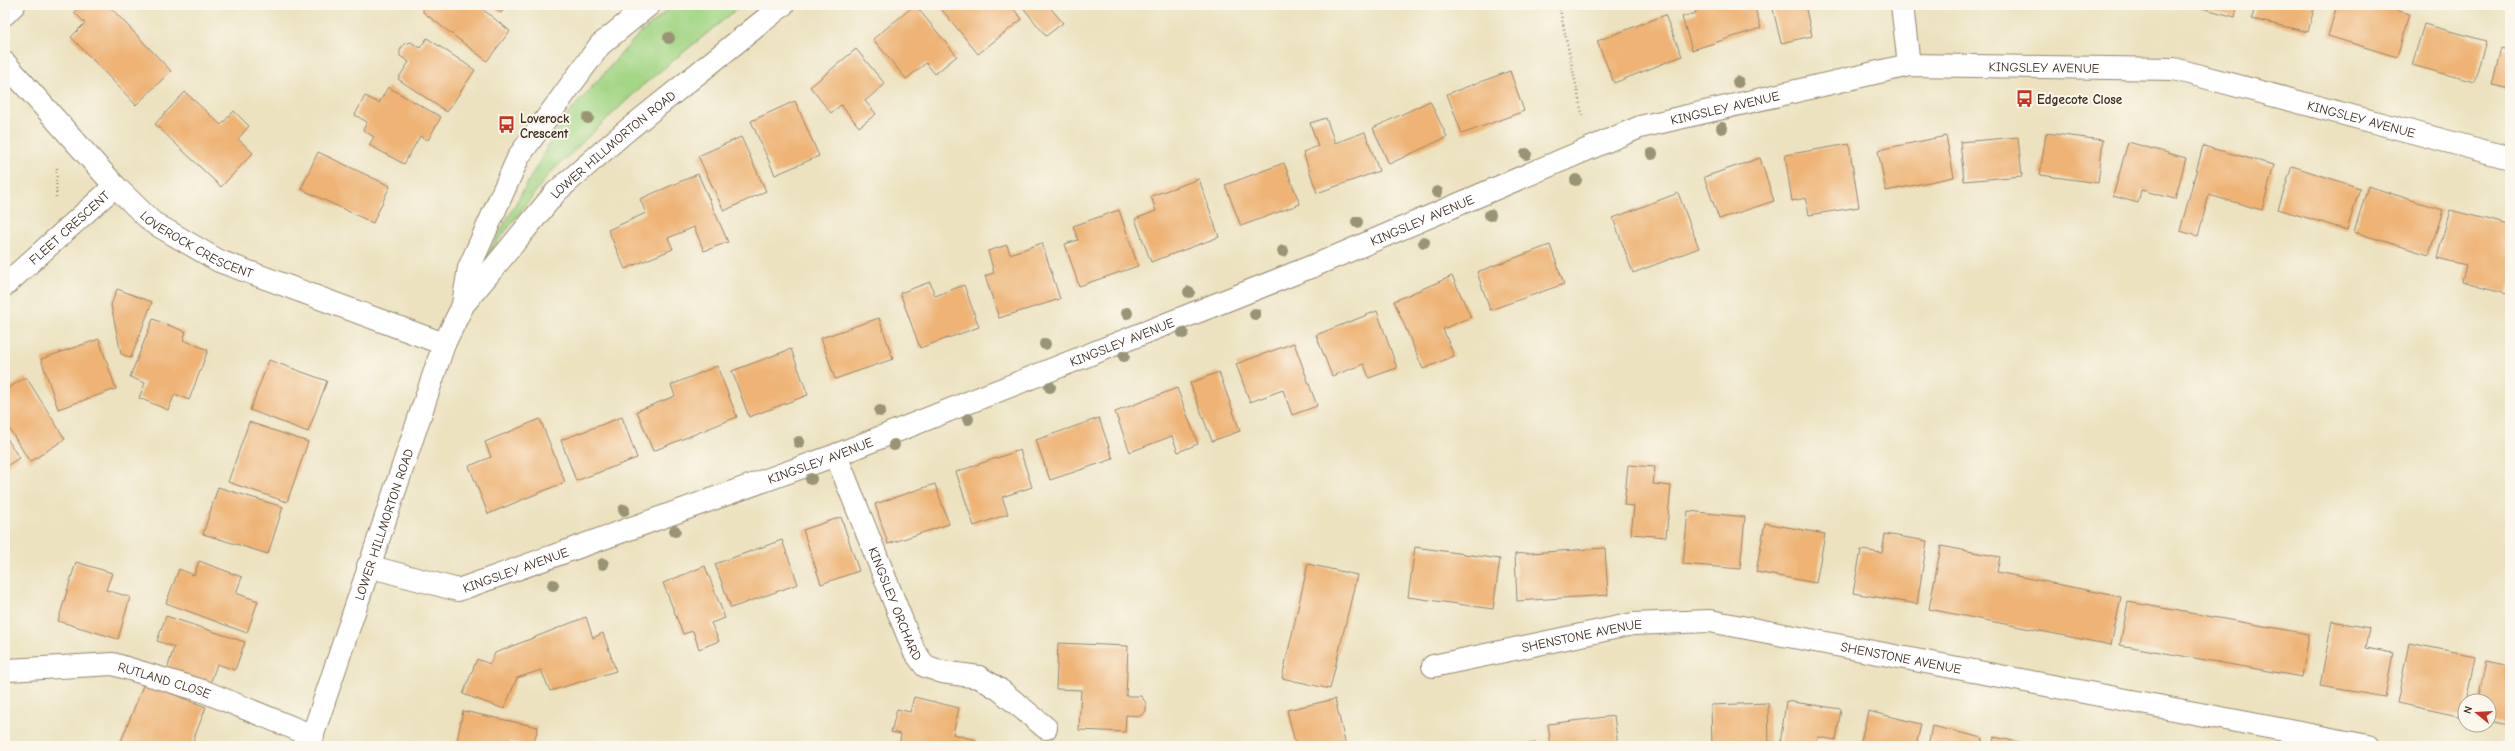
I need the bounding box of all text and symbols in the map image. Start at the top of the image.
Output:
street label: KINGSLEY AVENUE [1988,59,2100,75]
street label: LOWER HILLMORTON ROAD [547,87,678,201]
street label: KINGSLEY AVENUE [1669,88,1781,127]
bus stop icon: Edgecote Close [2014,89,2034,109]
place label: Edgecote Close [2037,92,2123,107]
street label: KINGSLEY AVENUE [2306,97,2417,140]
place label: Loverock Crescent [520,111,570,141]
bus stop icon: Loverock Crescent [497,115,517,135]
street label: FLEET CRESCENT [26,187,112,267]
street label: KINGSLEY AVENUE [1368,191,1476,248]
street label: LOVEROCK CRESCENT [137,208,256,281]
street label: KINGSLEY AVENUE [1067,314,1176,369]
street label: KINGSLEY AVENUE [766,434,875,486]
street label: LOWER HILLMORTON ROAD [351,446,416,602]
street label: KINGSLEY AVENUE [460,544,570,595]
street label: KINGSLEY ORCHARD [866,545,926,663]
street label: SHENSTONE AVENUE [1520,616,1642,655]
street label: SHENSTONE AVENUE [1840,639,1963,676]
street label: RUTLAND CLOSE [116,658,213,701]
north arrow [2457,693,2497,733]
text: N [2461,705,2475,715]

